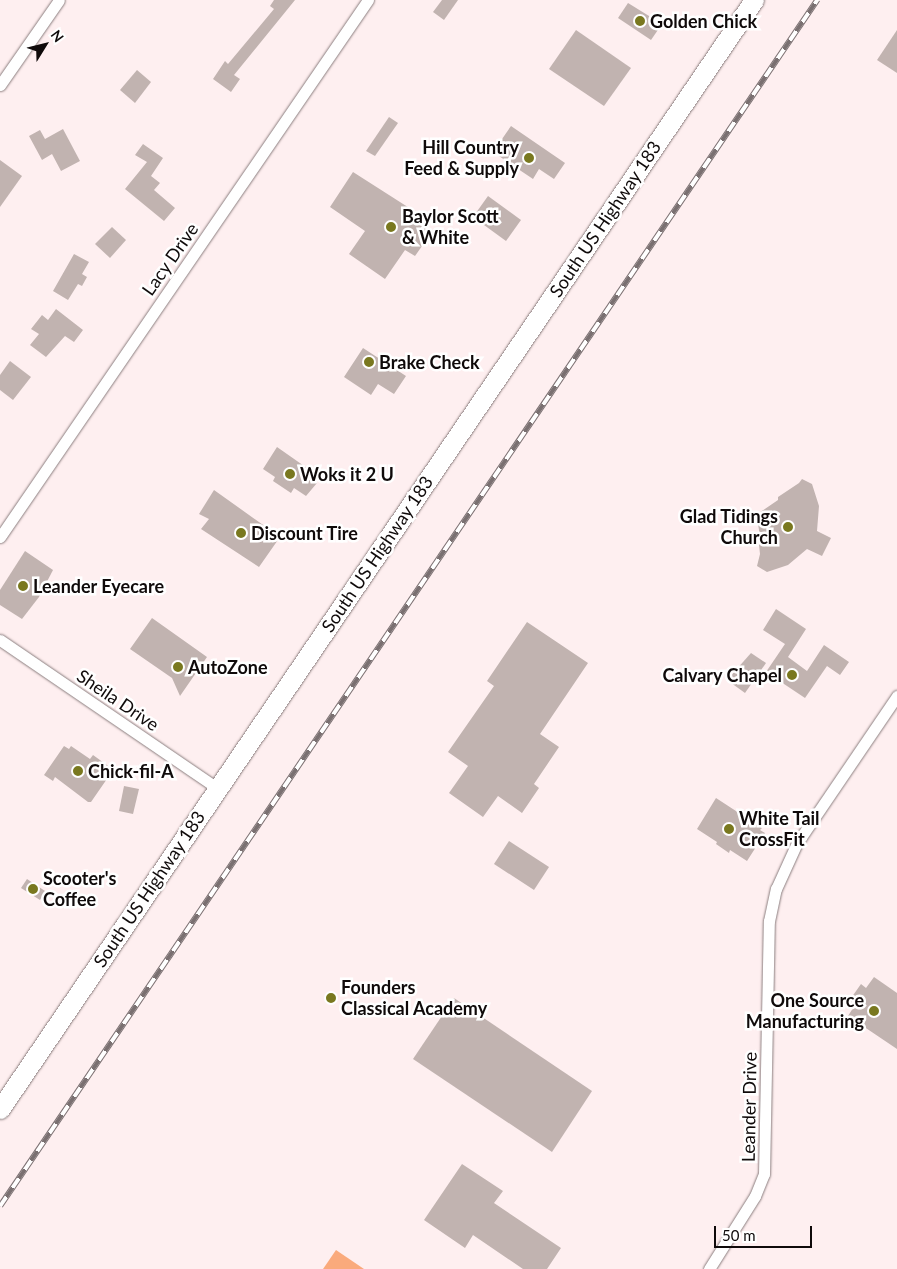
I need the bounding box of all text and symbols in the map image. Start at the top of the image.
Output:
place label: Golden Chick [650,10,757,32]
marker: Golden Chick [634,15,646,27]
north arrow [20,20,70,70]
text: N [47,27,68,45]
place label: Hill Country Feed & Supply [404,137,519,180]
street label: South US Highway 183 [545,137,665,301]
marker: Hill Country Feed & Supply [523,152,535,164]
place label: Baylor Scott & White [402,206,499,248]
street label: Lacy Drive [137,219,203,299]
marker: Baylor Scott & White [384,220,398,234]
place label: Brake Check [379,351,480,373]
marker: Brake Check [363,356,375,368]
place label: Woks it 2 U [300,463,394,485]
marker: Woks it 2 U [284,468,296,480]
street label: South US Highway 183 [317,472,437,636]
place label: Glad Tidings Church [679,506,778,548]
marker: Glad Tidings Church [782,521,794,533]
place label: Discount Tire [251,522,358,544]
marker: Discount Tire [235,527,247,539]
place label: Leander Eyecare [33,575,164,597]
marker: Leander Eyecare [17,580,29,592]
place label: AutoZone [188,656,268,678]
marker: AutoZone [172,661,184,673]
place label: Calvary Chapel [662,664,782,686]
street label: Sheila Drive [73,665,163,735]
marker: Calvary Chapel [786,669,798,681]
place label: Chick-fil-A [88,760,174,782]
marker: Chick-fil-A [72,765,84,777]
street label: South US Highway 183 [89,807,209,971]
place label: White Tail CrossFit [739,808,820,851]
marker: White Tail CrossFit [723,823,735,835]
place label: Scooter's Coffee [43,868,116,911]
marker: Scooter's Coffee [27,883,39,895]
place label: Founders Classical Academy [341,977,488,1020]
place label: One Source Manufacturing [746,990,864,1032]
marker: Founders Classical Academy [325,992,337,1004]
marker: One Source Manufacturing [868,1005,880,1017]
street label: Leander Drive [737,1051,761,1163]
scale bar [717,1216,814,1248]
text: 50 m [722,1226,756,1244]

